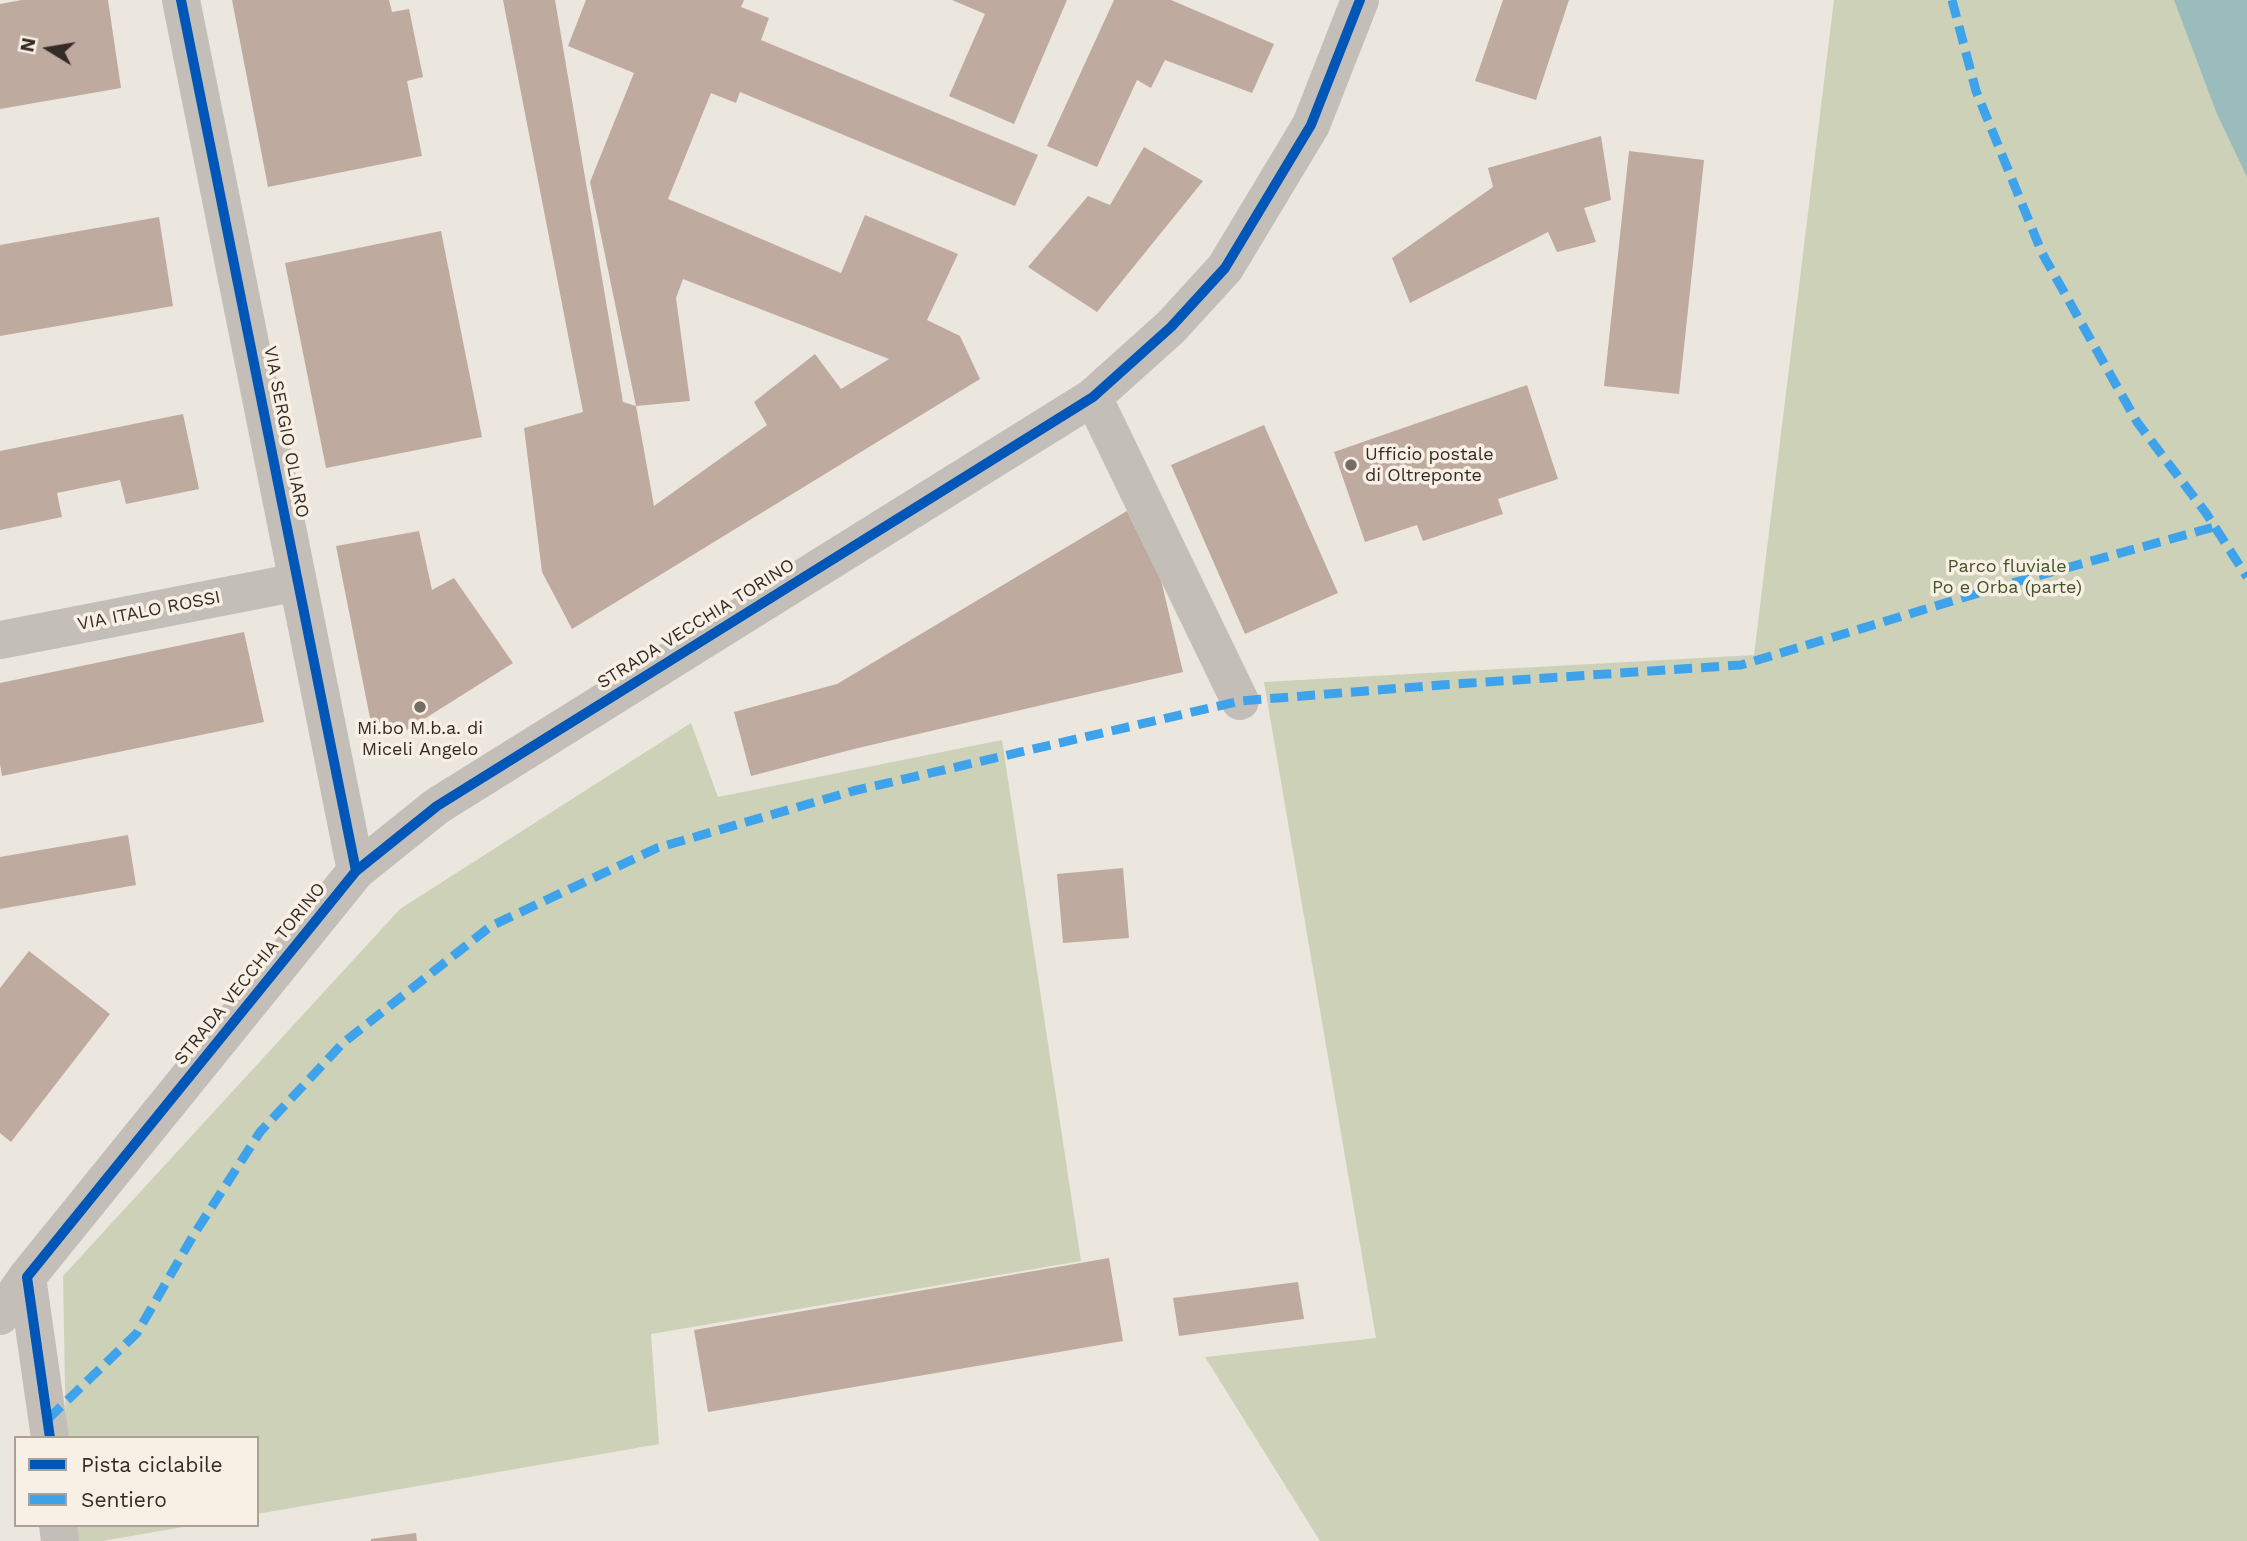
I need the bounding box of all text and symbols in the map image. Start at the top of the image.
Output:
north arrow [14,14,84,84]
text: N [15,36,41,54]
street label: VIA SERGIO OLIARO [259,344,313,520]
place label: Ufficio postale di Oltreponte [1365,444,1494,486]
marker: Ufficio postale di Oltreponte [1343,457,1359,473]
street label: STRADA VECCHIA TORINO [593,554,799,694]
park label: Parco fluviale Po e Orba (parte) [1932,556,2082,598]
street label: VIA ITALO ROSSI [76,587,222,635]
marker: Mi.bo M.b.a. di Miceli Angelo [412,699,428,715]
place label: Mi.bo M.b.a. di Miceli Angelo [357,718,483,760]
street label: STRADA VECCHIA TORINO [170,878,330,1070]
legend [14,1436,259,1527]
text: Pista ciclabile [81,1452,223,1477]
text: Sentiero [81,1487,167,1512]

